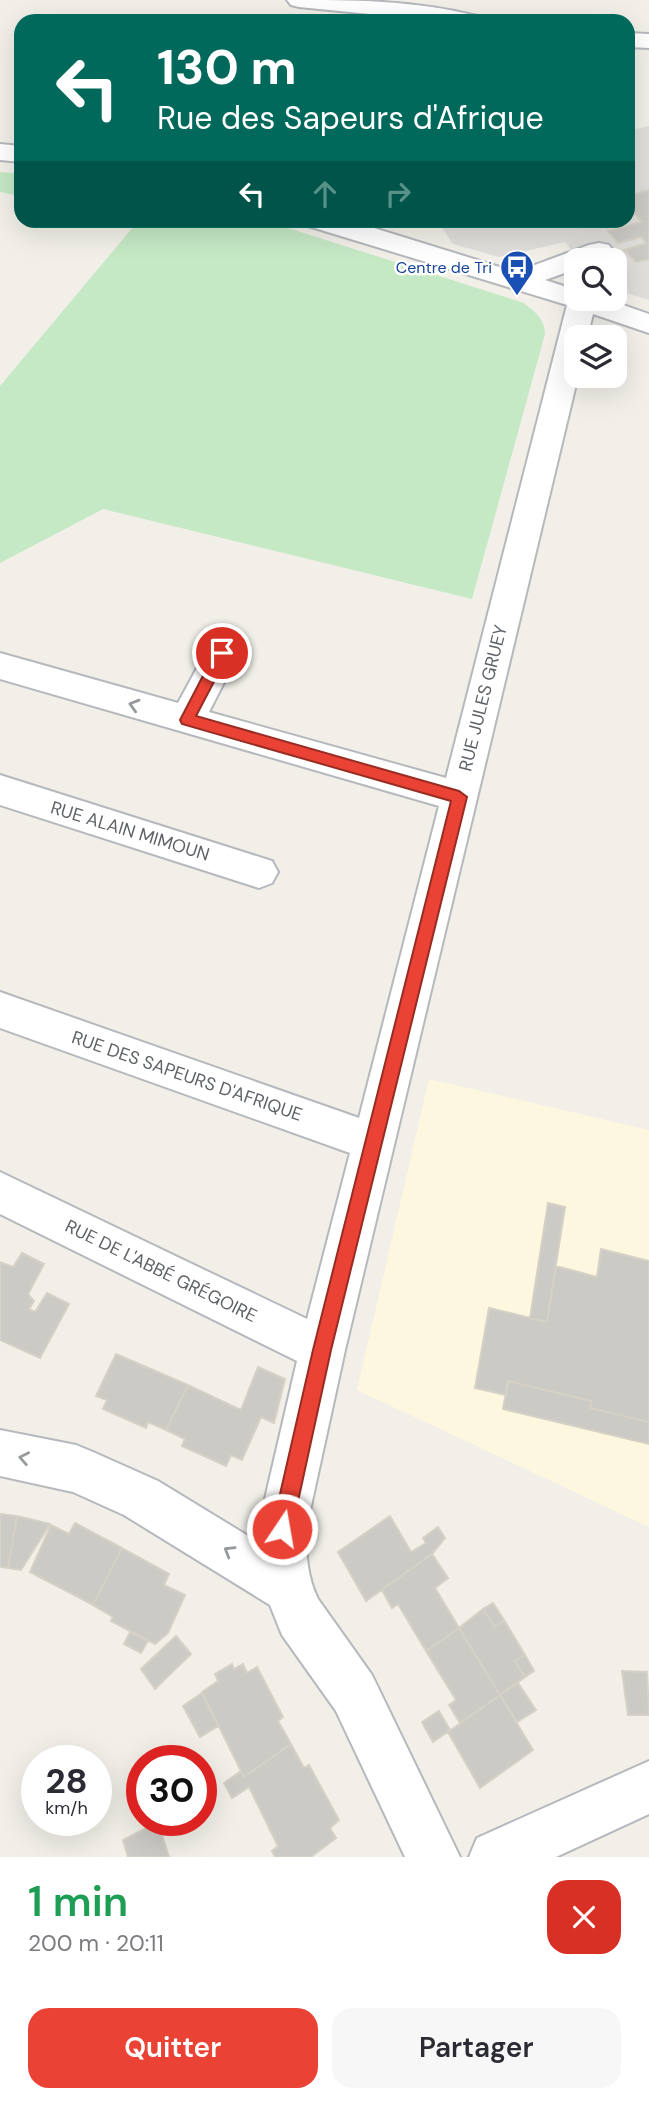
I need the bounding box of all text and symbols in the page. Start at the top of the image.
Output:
text: 130 m [157,35,297,99]
icon: left [42,42,133,133]
text: Rue des Sapeurs d'Afrique [157,97,544,139]
icon: left [233,175,271,213]
icon: ahead [306,175,344,213]
icon: right [379,175,417,213]
bus stop icon: Centre de Tri [498,248,536,297]
map controls [564,248,627,388]
button: search [564,248,627,311]
place label: Centre de Tri [396,257,492,278]
button: layers [564,325,627,388]
street label: RUE JULES GRUEY [453,622,513,774]
pin [192,623,252,683]
icon: arrive [203,634,241,672]
one-way arrow [129,698,141,713]
street label: RUE ALAIN MIMOUN [48,795,212,867]
street label: RUE DES SAPEURS D'AFRIQUE [68,1025,306,1127]
street label: RUE DE L'ABBÉ GRÉGOIRE [61,1214,261,1328]
one-way arrow [18,1452,30,1467]
position arrow [245,1492,319,1566]
one-way arrow [223,1547,236,1560]
speed limit sign: 30 [126,1745,217,1836]
text: 28 [45,1758,88,1804]
text: km/h [45,1796,88,1820]
text: 1 min [28,1874,128,1929]
button: close [547,1880,621,1954]
text: 200 m · 20:11 [28,1928,164,1958]
button: Quitter [28,2008,318,2088]
button: Partager [332,2008,621,2088]

